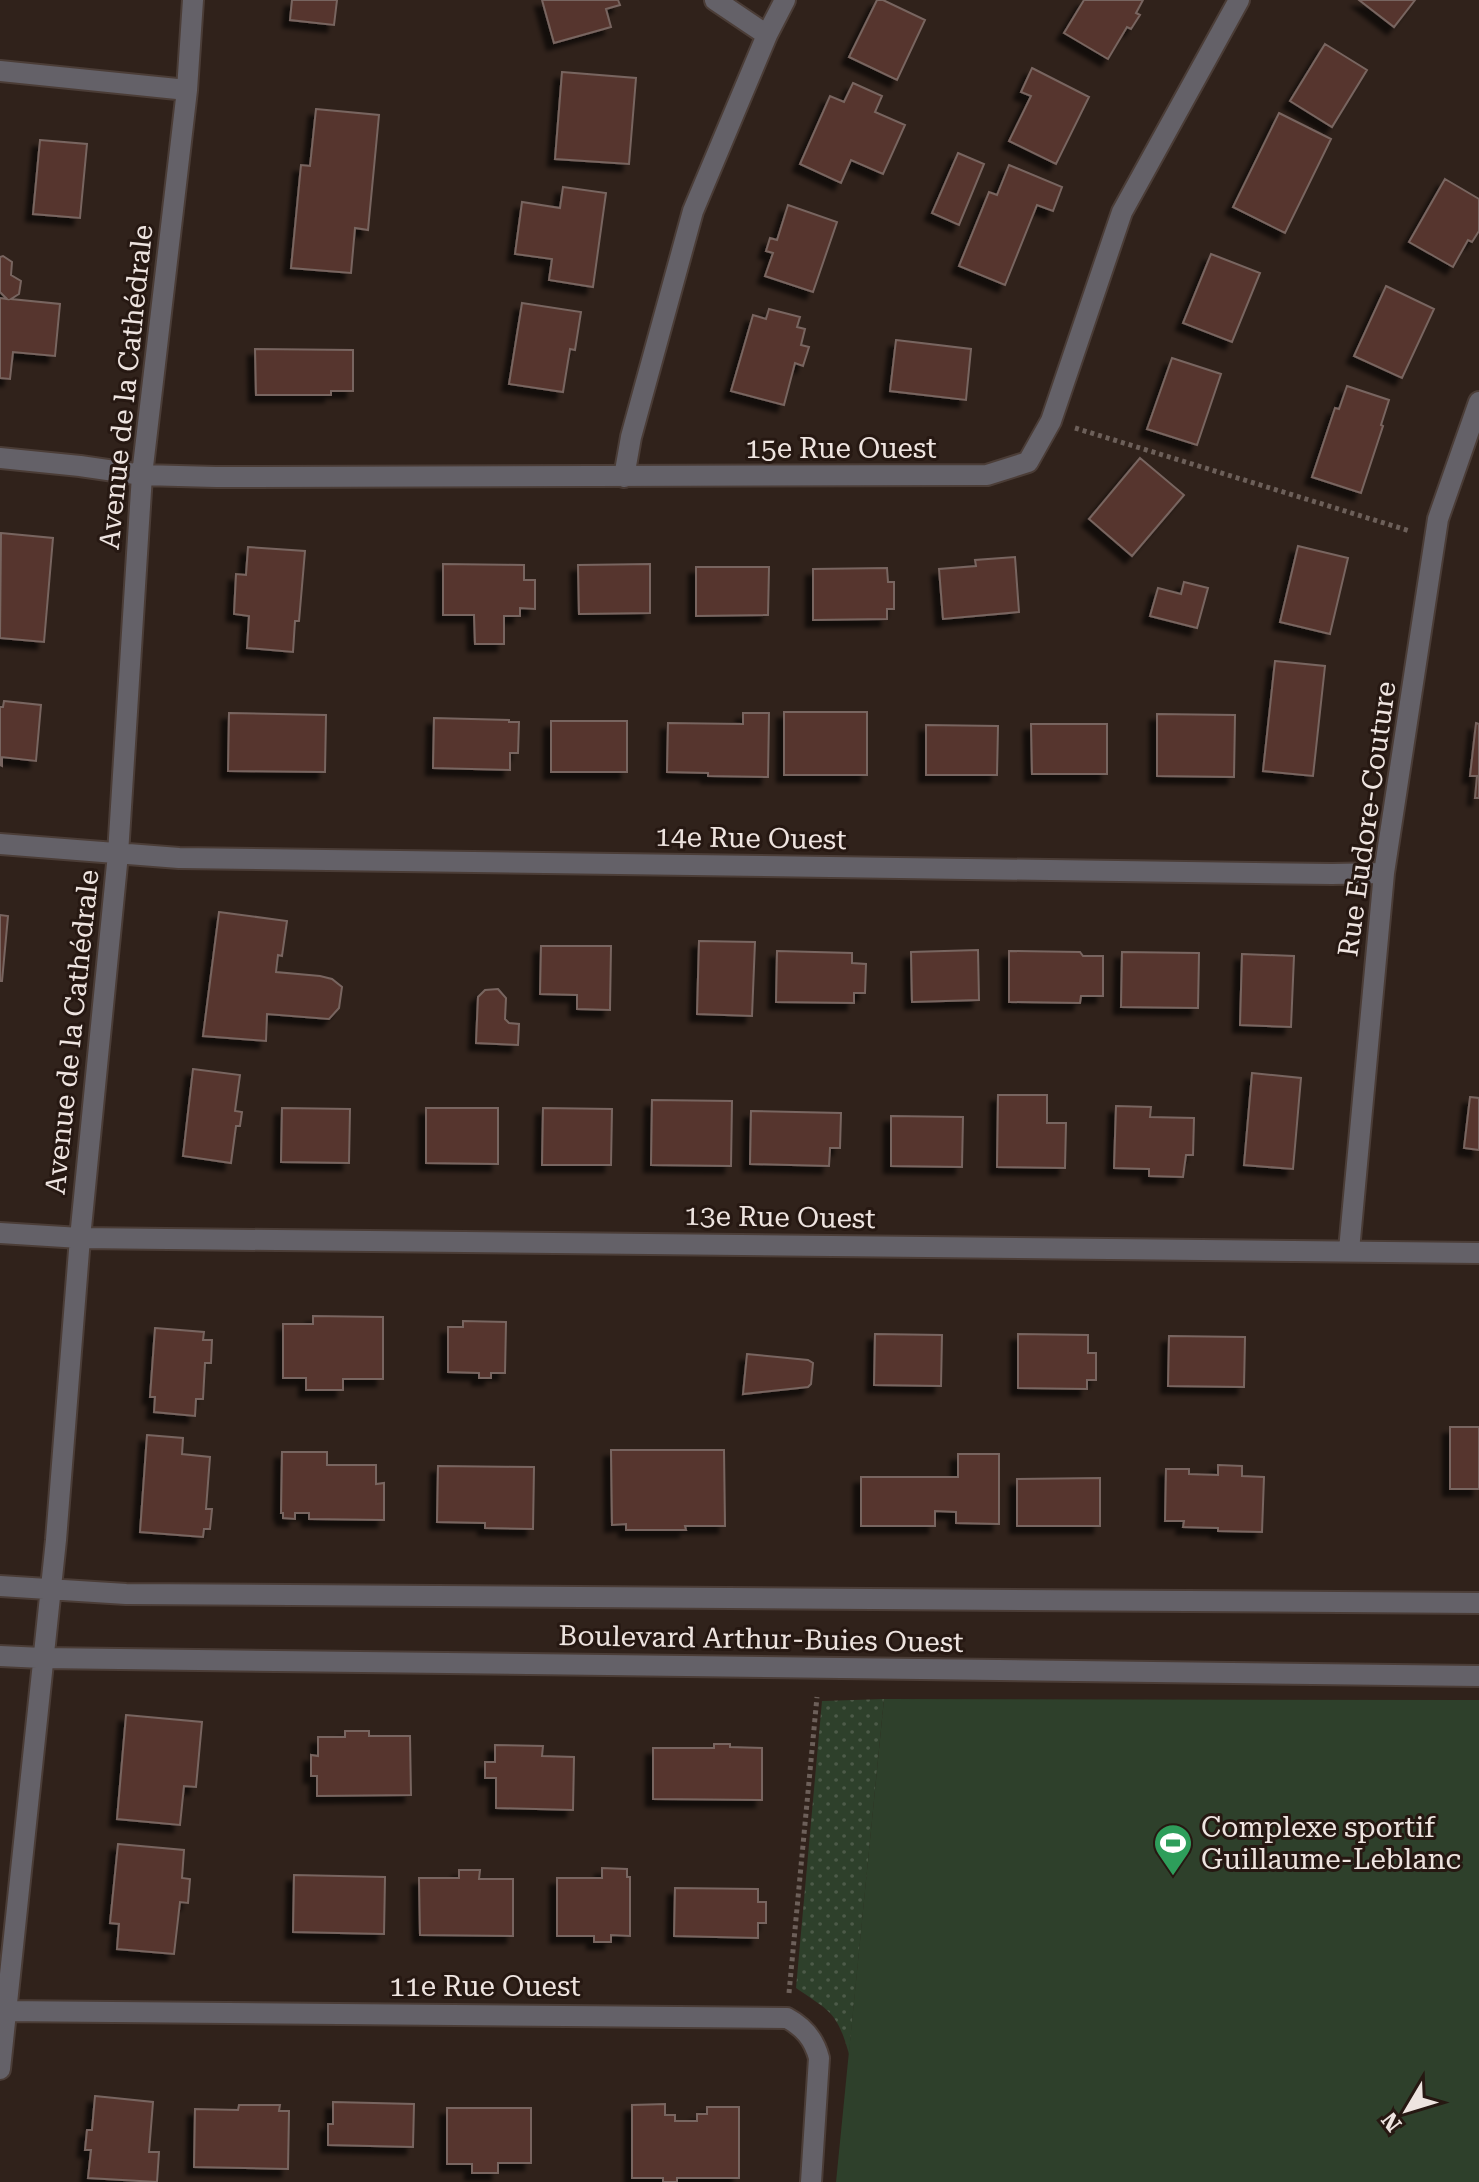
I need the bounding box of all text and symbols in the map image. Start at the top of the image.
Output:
street label: Avenue de la Cathédrale [93,223,159,551]
street label: 15e Rue Ouest [745,432,937,465]
street label: Rue Eudore-Couture [1331,679,1403,959]
street label: 14e Rue Ouest [655,820,847,856]
street label: Avenue de la Cathédrale [39,868,105,1196]
street label: 13e Rue Ouest [684,1199,876,1235]
street label: Boulevard Arthur-Buies Ouest [558,1619,964,1659]
place label: Complexe sportif Guillaume-Leblanc [1201,1811,1461,1876]
sports icon: Complexe sportif Guillaume-Leblanc [1152,1822,1194,1877]
street label: 11e Rue Ouest [389,1970,581,2003]
north arrow [1367,2070,1447,2150]
text: N [1377,2108,1407,2136]

